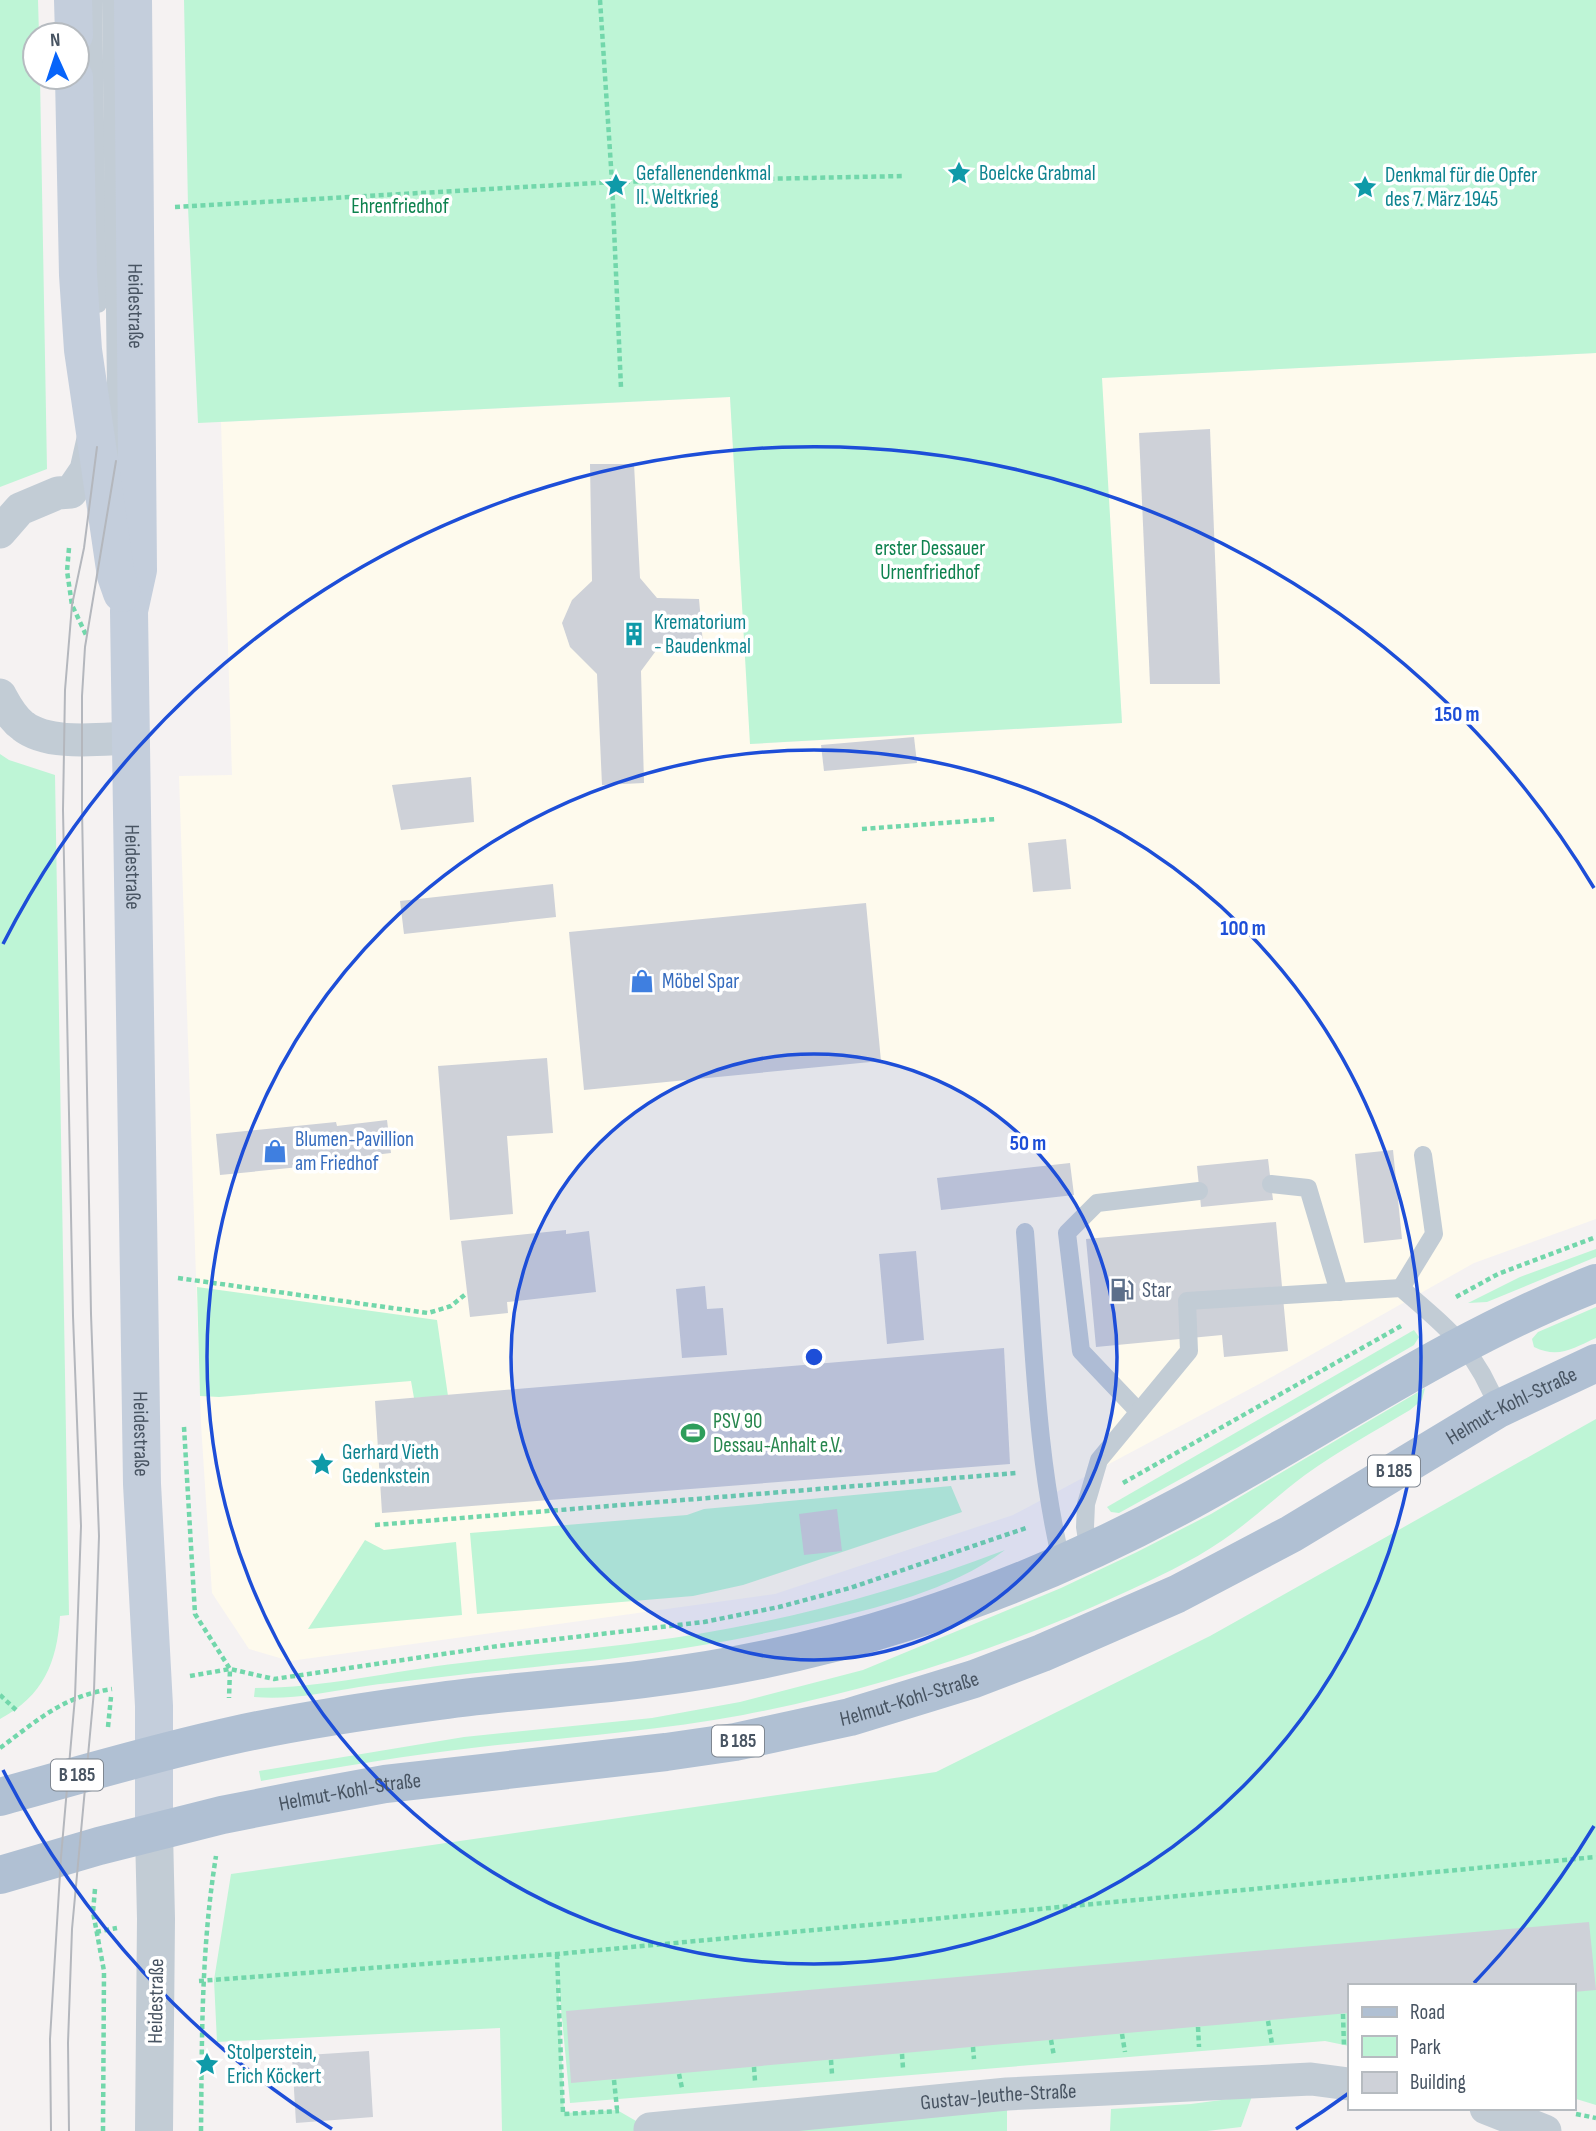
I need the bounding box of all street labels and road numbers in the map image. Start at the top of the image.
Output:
street label: Heidestraße [123,263,149,349]
street label: Heidestraße [120,824,146,910]
street label: Helmut-Kohl-Straße [1441,1361,1581,1450]
street label: Heidestraße [128,1391,154,1477]
road number: B 185 [1368,1456,1420,1486]
street label: Helmut-Kohl-Straße [837,1666,982,1731]
road number: B 185 [712,1726,764,1756]
road number: B 185 [51,1760,103,1791]
street label: Helmut-Kohl-Straße [276,1767,422,1816]
street label: Heidestraße [143,1958,169,2044]
street label: Gustav-Jeuthe-Straße [919,2078,1077,2115]

